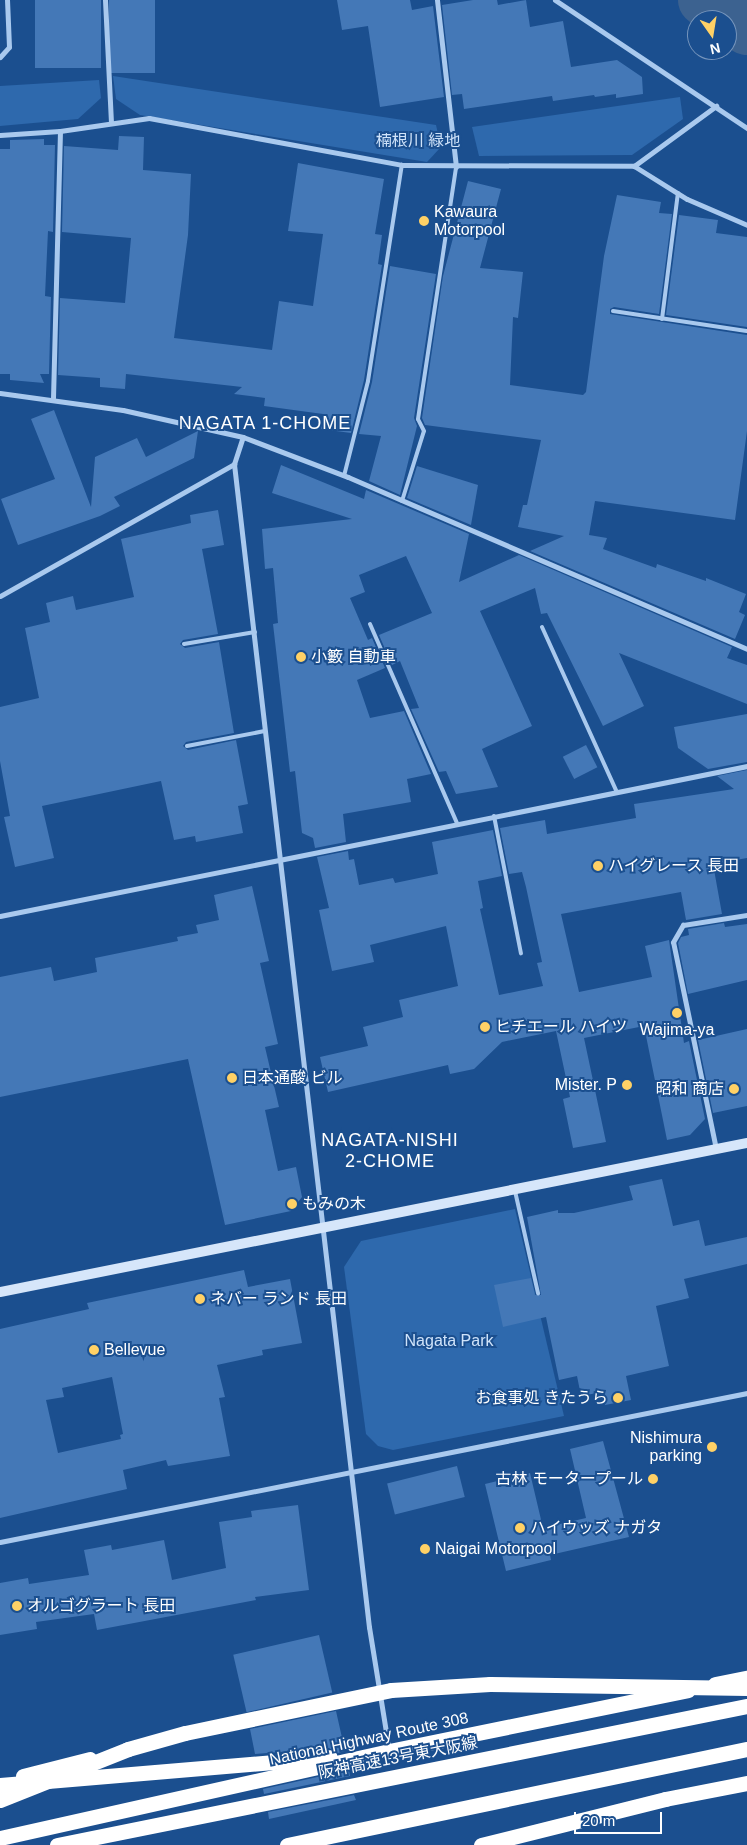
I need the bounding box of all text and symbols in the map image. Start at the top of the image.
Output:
north arrow [687,10,737,60]
text: N [708,40,722,58]
park label: 楠根川 緑地 [376,131,460,151]
place label: Kawaura Motorpool [434,202,505,240]
marker: Kawaura Motorpool [418,215,430,227]
district label: NAGATA 1-CHOME [177,412,353,434]
place label: 小籔 自動車 [311,647,395,667]
marker: 小籔 自動車 [295,651,307,663]
place label: ハイグレース 長田 [608,856,740,876]
marker: ハイグレース 長田 [592,860,604,872]
marker: Wajima-ya [671,1007,683,1019]
place label: ヒチエール ハイツ [495,1017,627,1037]
place label: Wajima-ya [640,1020,714,1040]
marker: ヒチエール ハイツ [479,1021,491,1033]
place label: 日本通酸 ビル [242,1068,342,1088]
marker: 日本通酸 ビル [226,1072,238,1084]
place label: Mister. P [555,1075,617,1095]
marker: Mister. P [621,1079,633,1091]
place label: 昭和 商店 [656,1079,724,1099]
marker: 昭和 商店 [728,1083,740,1095]
district label: NAGATA-NISHI 2-CHOME [320,1130,460,1172]
place label: もみの木 [302,1194,366,1214]
marker: もみの木 [286,1198,298,1210]
place label: ネバー ランド 長田 [210,1289,347,1309]
marker: ネバー ランド 長田 [194,1293,206,1305]
park label: Nagata Park [405,1331,493,1351]
place label: Bellevue [104,1340,165,1360]
marker: Bellevue [88,1344,100,1356]
place label: お食事処 きたうら [476,1388,608,1408]
marker: お食事処 きたうら [612,1392,624,1404]
place label: Nishimura parking [630,1428,702,1466]
marker: Nishimura parking [706,1441,718,1453]
place label: 古林 モータープール [495,1469,643,1489]
marker: 古林 モータープール [647,1473,659,1485]
place label: ハイウッズ ナガタ [530,1518,662,1538]
marker: ハイウッズ ナガタ [514,1522,526,1534]
place label: Naigai Motorpool [435,1539,556,1559]
marker: Naigai Motorpool [419,1543,431,1555]
place label: オルゴグラート 長田 [27,1596,175,1616]
marker: オルゴグラート 長田 [11,1600,23,1612]
street label: National Highway Route 308 [268,1709,470,1769]
street label: 阪神高速13号東大阪線 [317,1733,479,1783]
scale bar [577,1802,664,1834]
text: 20 m [582,1812,615,1829]

